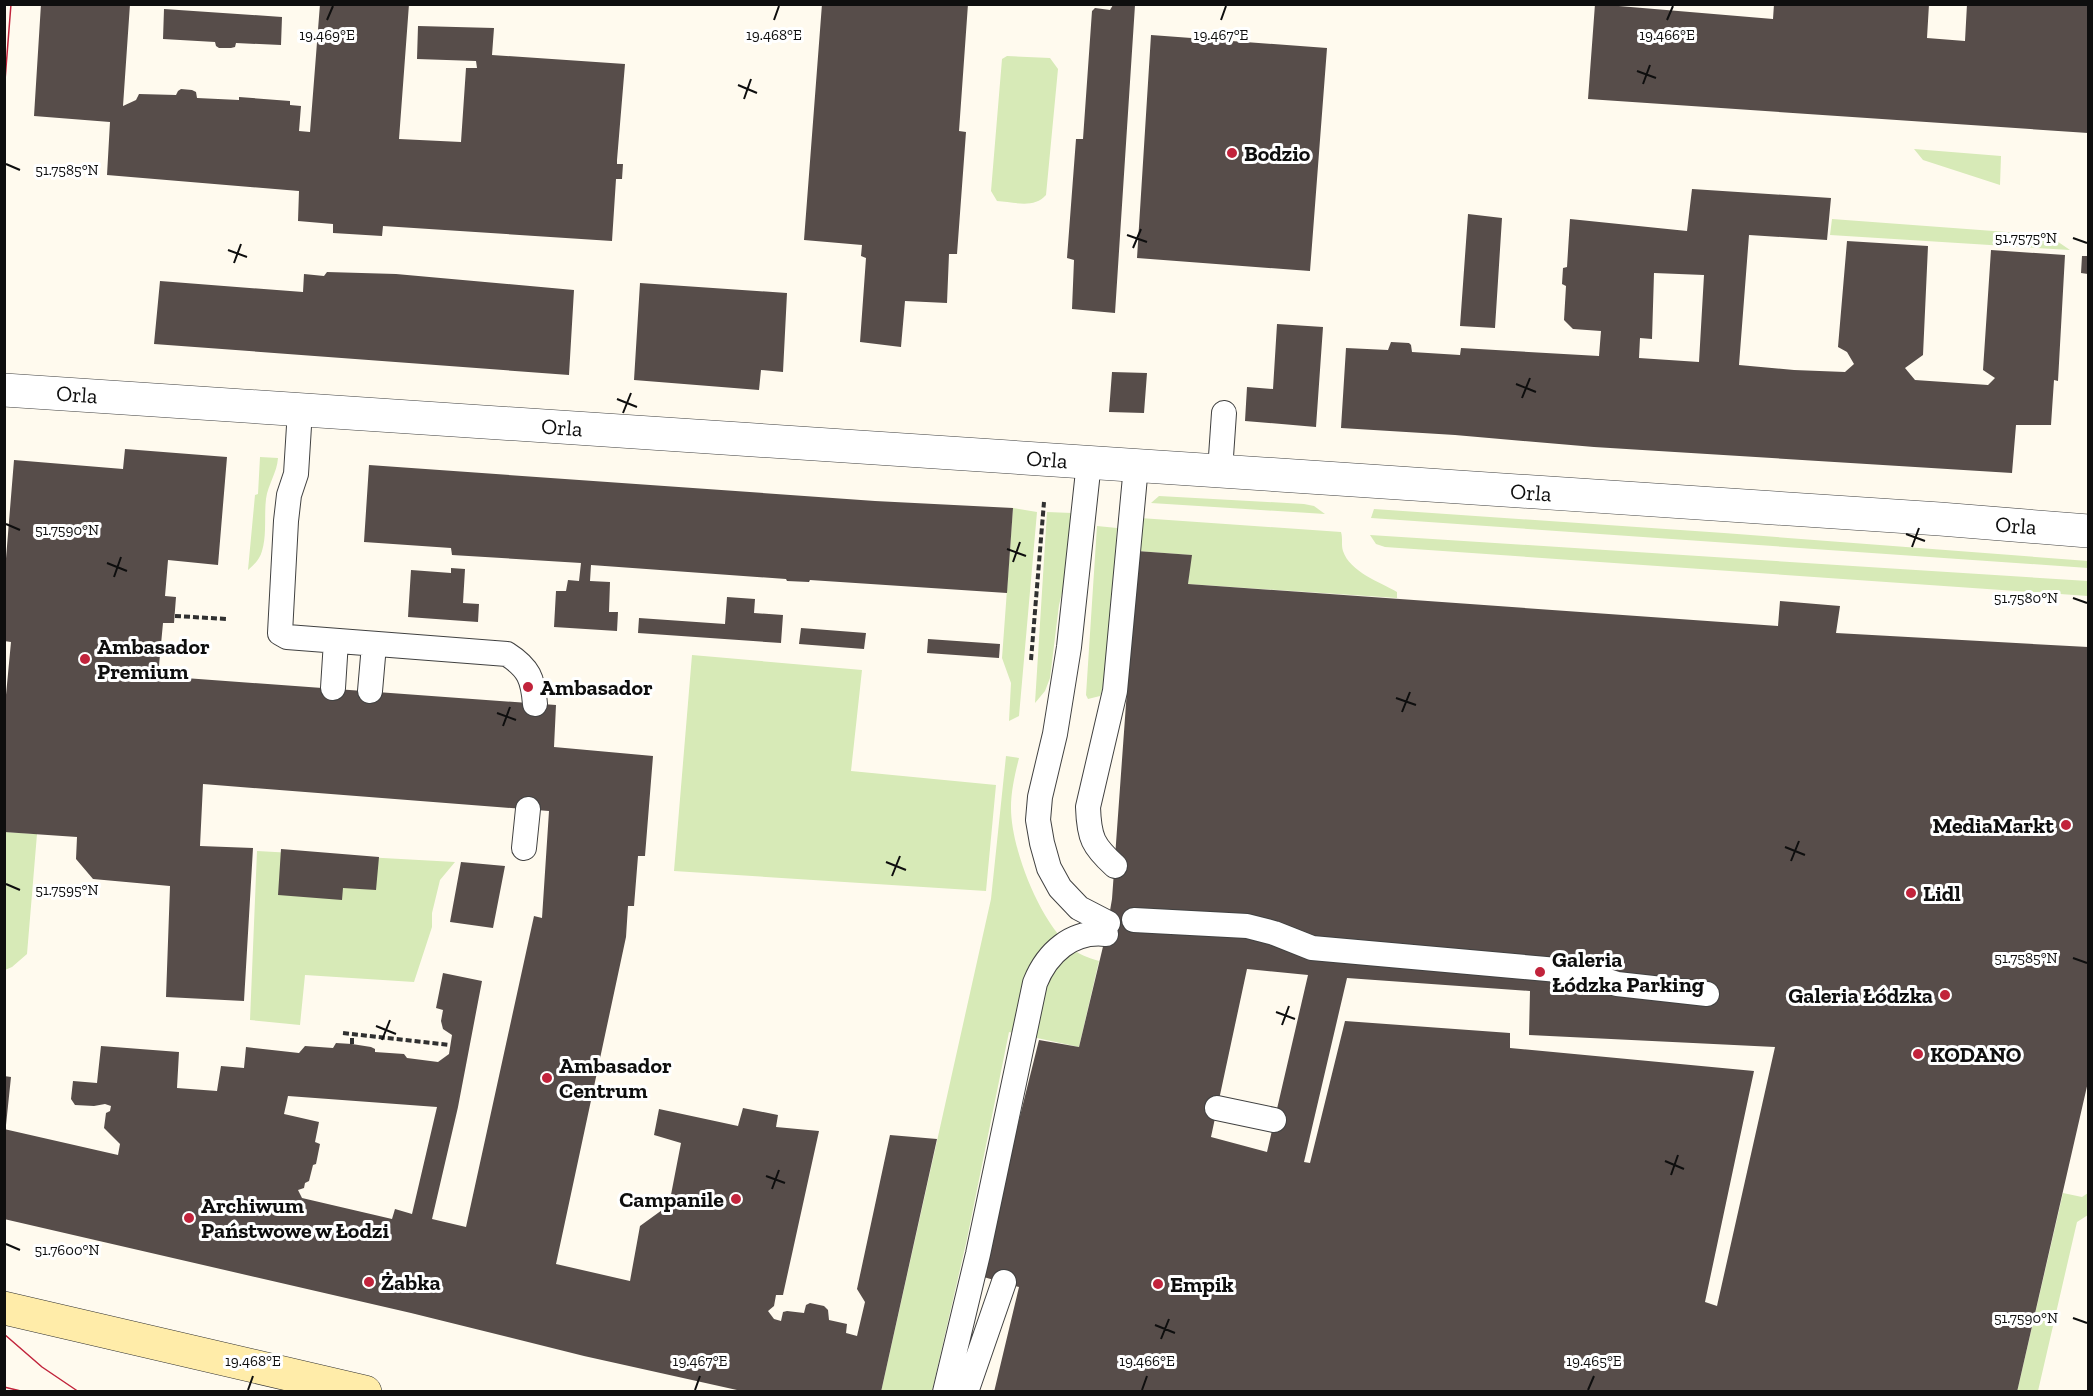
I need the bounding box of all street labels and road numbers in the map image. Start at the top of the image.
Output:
street label: Orla [55,380,99,409]
street label: Orla [540,413,584,442]
street label: Orla [1025,445,1069,474]
street label: Orla [1509,478,1553,507]
street label: Orla [1994,511,2038,540]

